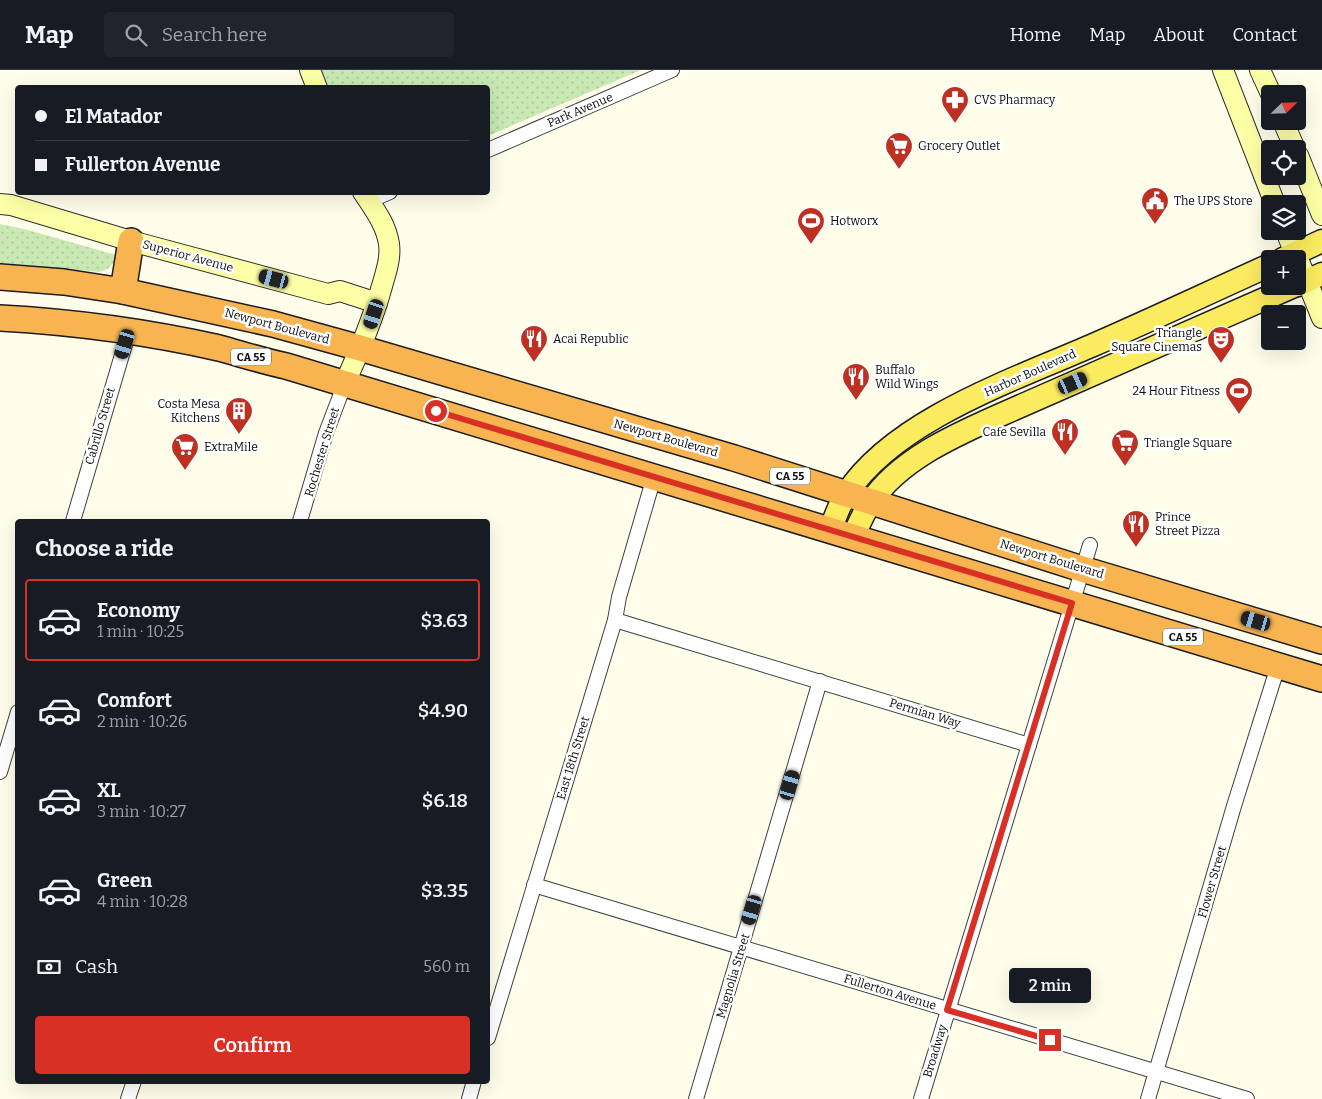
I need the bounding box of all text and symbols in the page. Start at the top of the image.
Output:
search box [104,12,454,57]
text: Map [25,21,74,49]
icon: search [122,21,150,49]
text: Search here [162,23,267,46]
text: Home [1010,24,1061,46]
text: Map [1089,24,1125,46]
text: About [1153,24,1204,46]
text: Contact [1232,24,1297,46]
pharmacy icon: CVS Pharmacy [940,85,970,124]
north arrow [1261,85,1306,130]
map controls [1261,85,1306,350]
street label: Park Avenue [545,90,615,130]
place label: CVS Pharmacy [974,93,1056,107]
text: El Matador [65,105,162,128]
supermarket icon: Grocery Outlet [884,131,914,170]
place label: Grocery Outlet [918,139,1001,153]
button: locate [1261,140,1306,185]
text: Fullerton Avenue [65,153,221,176]
public building icon: The UPS Store [1140,186,1170,225]
place label: The UPS Store [1174,194,1253,208]
button: layers [1261,195,1306,240]
sports icon: Hotworx [796,206,826,245]
place label: Hotworx [830,214,879,228]
street label: Superior Avenue [141,237,235,275]
button: + [1261,250,1306,295]
car [257,268,290,290]
car [362,297,385,331]
street label: Newport Boulevard [223,305,331,347]
button: − [1261,305,1306,350]
restaurant icon: Acai Republic [519,324,549,363]
theatre icon: Triangle Square Cinemas [1206,325,1236,364]
place label: Triangle Square Cinemas [1111,326,1202,354]
car [113,327,136,361]
place label: Acai Republic [553,332,629,346]
street label: Harbor Boulevard [982,346,1078,400]
road number: CA 55 [231,348,271,366]
restaurant icon: Buffalo Wild Wings [841,362,871,401]
place label: Buffalo Wild Wings [875,363,939,391]
car [1056,370,1089,396]
sports icon: 24 Hour Fitness [1224,376,1254,415]
place label: 24 Hour Fitness [1133,384,1220,398]
street label: Cabrillo Street [82,385,118,466]
building icon: Costa Mesa Kitchens [224,396,254,435]
place label: Costa Mesa Kitchens [157,397,220,425]
route start [425,400,447,422]
street label: Rochester Street [302,405,342,498]
street label: Newport Boulevard [612,416,720,460]
restaurant icon: Cafe Sevilla [1050,417,1080,456]
place label: Cafe Sevilla [982,425,1046,439]
supermarket icon: Triangle Square [1110,428,1140,467]
supermarket icon: ExtraMile [170,432,200,471]
place label: Triangle Square [1144,436,1232,450]
place label: ExtraMile [204,440,258,454]
road number: CA 55 [770,468,810,484]
restaurant icon: Prince Street Pizza [1121,509,1151,548]
place label: Prince Street Pizza [1155,510,1220,538]
text: Choose a ride [35,535,174,562]
street label: Newport Boulevard [998,537,1106,581]
icon: car [37,598,82,643]
text: Economy [97,599,180,622]
text: $3.63 [420,609,468,632]
car [1239,610,1272,632]
text: 1 min · 10:25 [97,622,184,641]
road number: CA 55 [1163,628,1203,646]
icon: car [37,688,82,733]
text: Comfort [97,689,172,712]
street label: Permian Way [888,695,963,731]
text: $4.90 [418,699,468,722]
text: 2 min · 10:26 [97,712,187,731]
street label: East 18th Street [554,714,592,801]
car [778,768,801,802]
icon: car [37,778,82,823]
text: XL [97,779,121,802]
text: $6.18 [422,789,468,812]
text: 3 min · 10:27 [97,802,186,821]
street label: Flower Street [1195,844,1229,920]
icon: car [37,868,82,913]
text: Green [97,869,152,892]
text: $3.35 [421,879,468,902]
text: 4 min · 10:28 [97,892,188,911]
car [740,893,763,927]
street label: Magnolia Street [713,931,753,1020]
icon: cash [35,953,63,981]
text: Cash [75,955,118,978]
text: 560 m [423,957,470,976]
callout: 2 min [1009,968,1091,1002]
street label: Fullerton Avenue [842,971,938,1013]
text: 2 min [1029,976,1071,995]
button: Confirm [35,1016,470,1074]
street label: Broadway [920,1022,950,1079]
route end [1039,1029,1061,1051]

